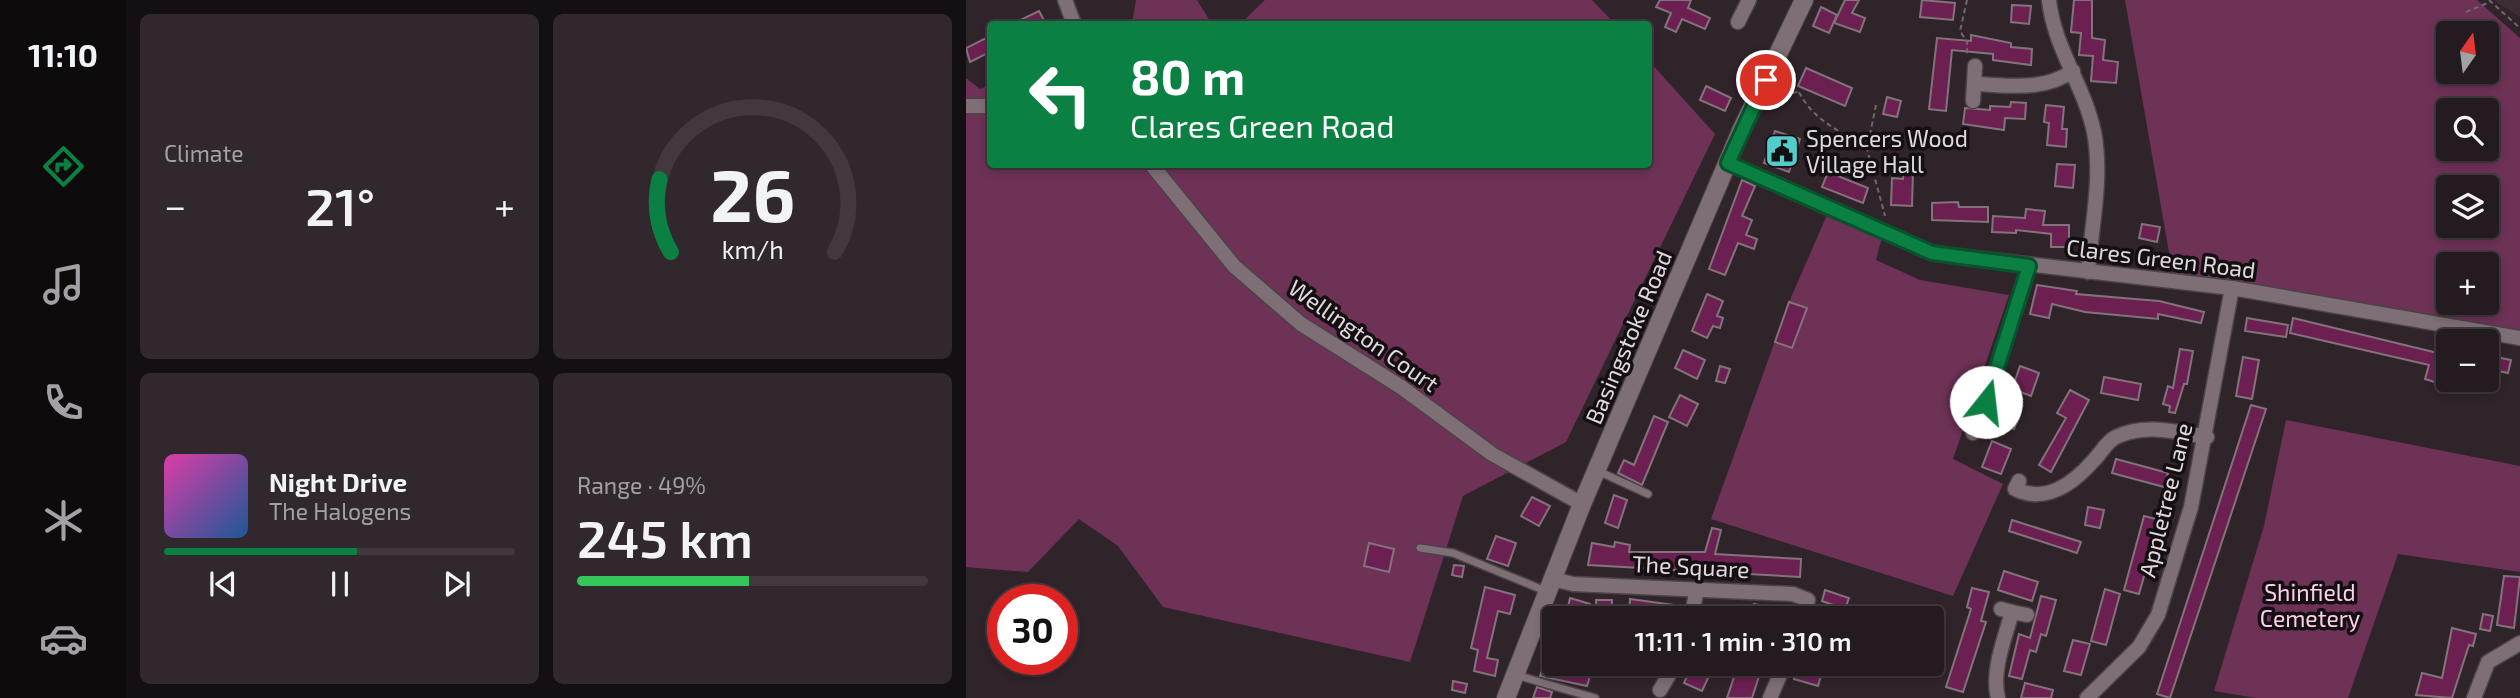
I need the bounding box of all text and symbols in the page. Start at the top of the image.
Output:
north arrow [2436,21,2499,84]
map controls [2436,21,2499,392]
text: 11:10 [28,35,98,73]
text: 80 m [1130,46,1245,105]
icon: left [1015,49,1106,140]
pin [1736,50,1796,110]
icon: arrive [1747,61,1785,99]
button: search [2436,98,2499,161]
text: Clares Green Road [1130,106,1395,144]
place label: Spencers Wood Village Hall [1806,124,1968,178]
public building icon: Spencers Wood Village Hall [1763,132,1801,170]
text: Climate [164,139,244,167]
icon: directions [39,142,88,191]
text: 26 [710,150,795,238]
text: 21° [305,174,375,236]
button: layers [2436,175,2499,238]
text: − [164,182,186,228]
text: + [494,182,515,228]
street label: Clares Green Road [2065,233,2257,283]
text: km/h [721,234,784,264]
street label: Basingstoke Road [1579,246,1677,428]
button: + [2436,252,2499,315]
icon: music [39,260,88,309]
street label: Wellington Court [1284,273,1445,397]
button: − [2436,329,2499,392]
position arrow [1949,365,2023,439]
icon: phone [39,378,88,427]
street label: Appletree Lane [2132,420,2198,580]
text: Night Drive [269,466,407,497]
text: Range · 49% [577,471,706,499]
icon: climate [39,496,88,545]
text: The Halogens [269,497,411,525]
text: 245 km [577,506,753,568]
street label: The Square [1632,549,1750,583]
icon: previous [204,565,242,603]
icon: pause [321,565,359,603]
icon: next [438,565,476,603]
park label: Shinfield Cemetery [2260,578,2360,632]
speed limit sign: 30 [987,584,1078,675]
icon: car [39,614,88,663]
text: 11:11 · 1 min · 310 m [1634,625,1852,656]

